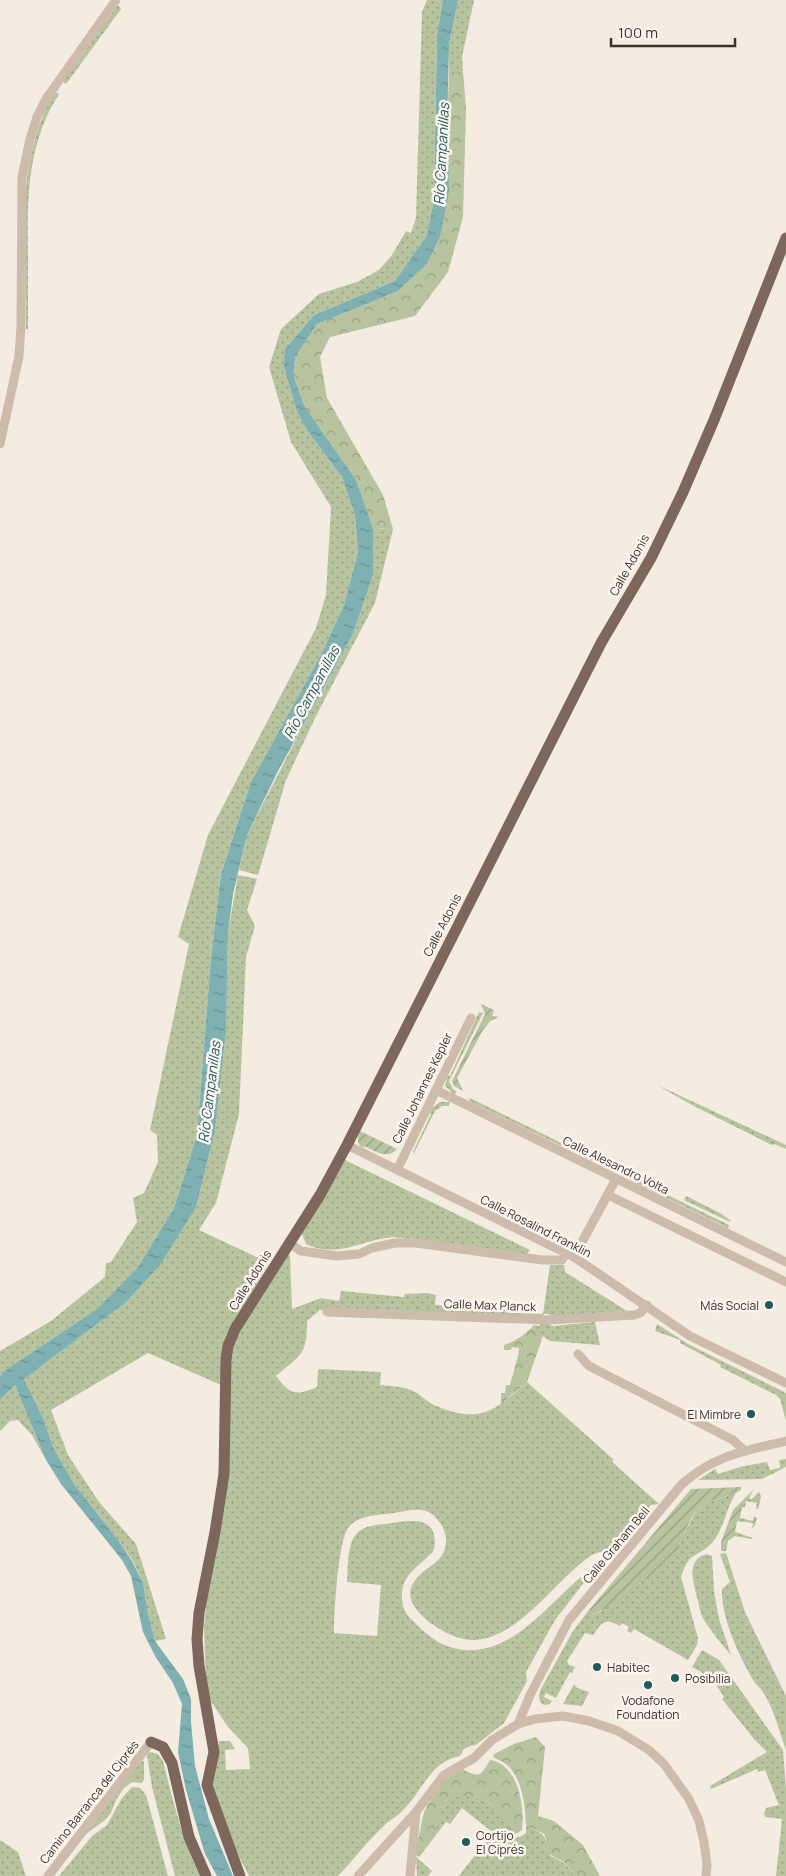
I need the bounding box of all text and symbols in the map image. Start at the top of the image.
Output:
scale bar [611,15,735,47]
text: 100 m [618,22,658,43]
water label: Río Campanillas [429,101,453,206]
street label: Calle Adonis [605,531,653,599]
water label: Río Campanillas [279,641,344,742]
street label: Calle Adonis [419,891,465,959]
street label: Calle Johannes Kepler [388,1029,457,1146]
water label: Río Campanillas [193,1039,225,1144]
street label: Calle Alesandro Volta [560,1132,672,1198]
street label: Calle Rosalind Franklin [477,1191,595,1261]
street label: Calle Adonis [225,1247,275,1313]
street label: Calle Max Planck [444,1295,537,1315]
place label: Más Social [700,1297,759,1314]
marker: Más Social [763,1299,775,1311]
place label: El Mimbre [688,1406,741,1423]
marker: El Mimbre [745,1408,757,1420]
street label: Calle Graham Bell [579,1503,653,1587]
place label: Habitec [607,1659,650,1676]
marker: Habitec [591,1661,603,1673]
place label: Posibilia [685,1670,731,1687]
marker: Posibilia [669,1672,681,1684]
marker: Vodafone Foundation [642,1679,654,1691]
place label: Vodafone Foundation [617,1692,679,1723]
street label: Camino Barranca del Ciprés [35,1737,143,1867]
place label: Cortijo El Ciprés [476,1827,524,1858]
marker: Cortijo El Ciprés [460,1836,472,1848]

